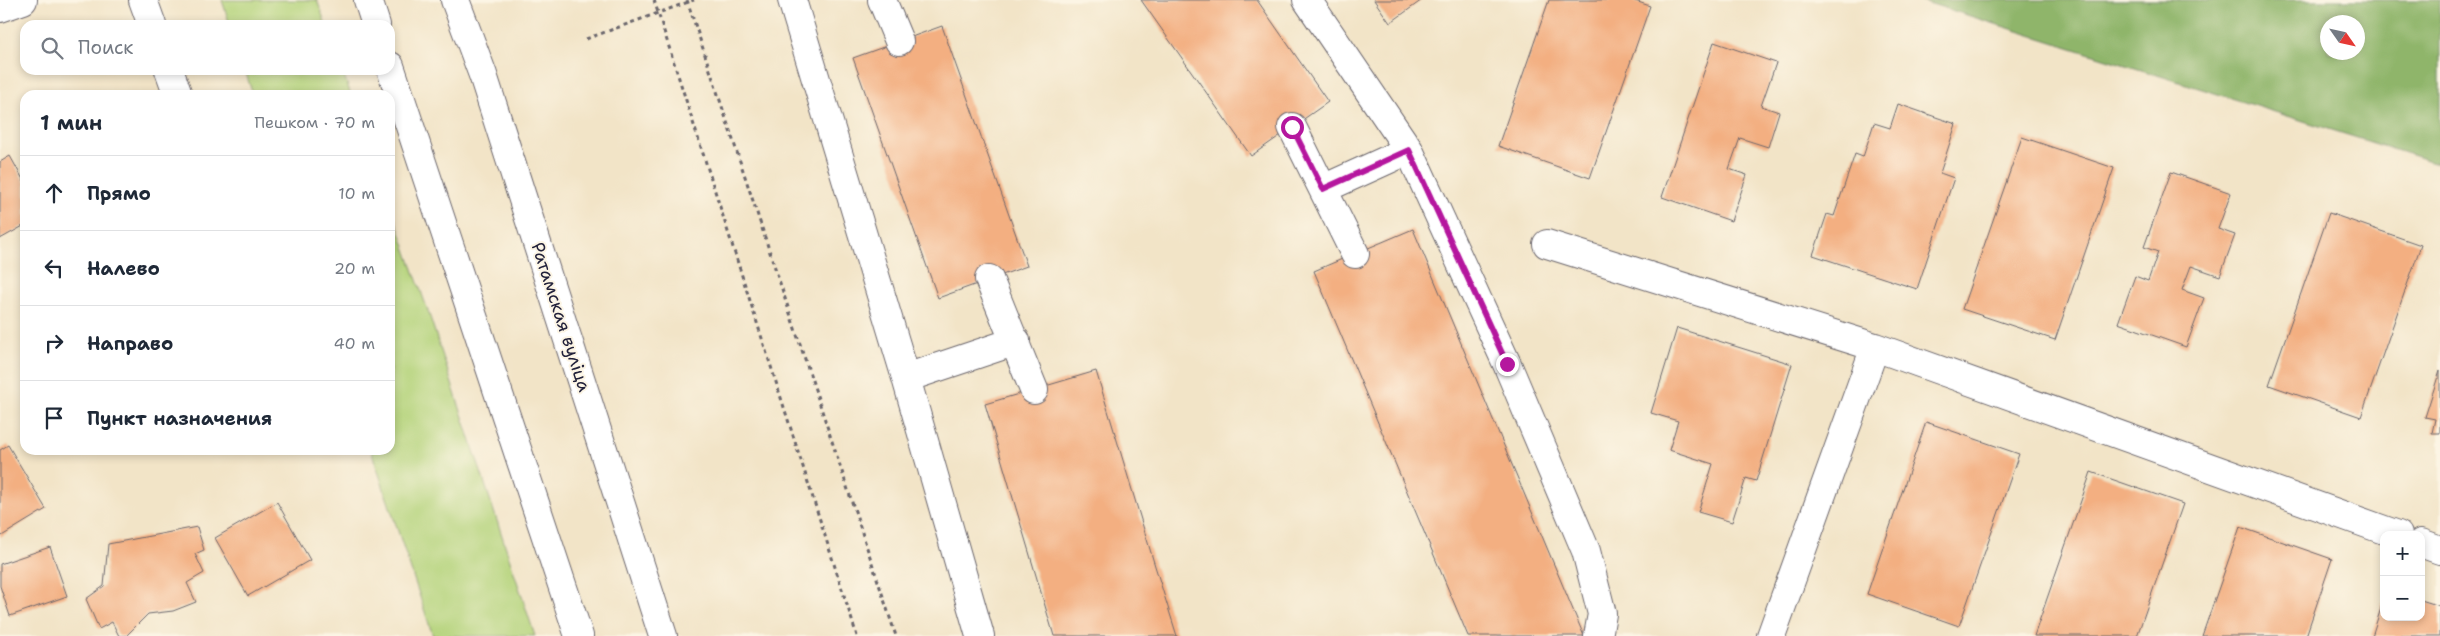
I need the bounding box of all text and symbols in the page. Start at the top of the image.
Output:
north arrow [2320,15,2365,60]
search box [20,20,395,75]
icon: search [38,34,66,62]
text: Поиск [78,35,133,60]
text: 1 мин [40,109,102,137]
text: Пешком · 70 m [254,112,375,133]
route start [1281,116,1304,139]
icon: ahead [40,179,68,207]
text: Прямо [87,181,151,206]
text: 10 m [338,183,375,204]
street label: Ратамская вуліца [525,239,597,395]
icon: left [40,254,68,282]
text: Налево [87,256,160,281]
text: 20 m [334,258,375,279]
icon: right [40,329,68,357]
text: Направо [87,331,173,356]
text: 40 m [333,333,375,354]
route end [1496,353,1519,376]
icon: arrive [40,404,68,432]
text: Пункт назначения [87,406,272,431]
map controls [2380,531,2425,621]
button: + [2380,531,2425,576]
button: − [2380,576,2425,621]

